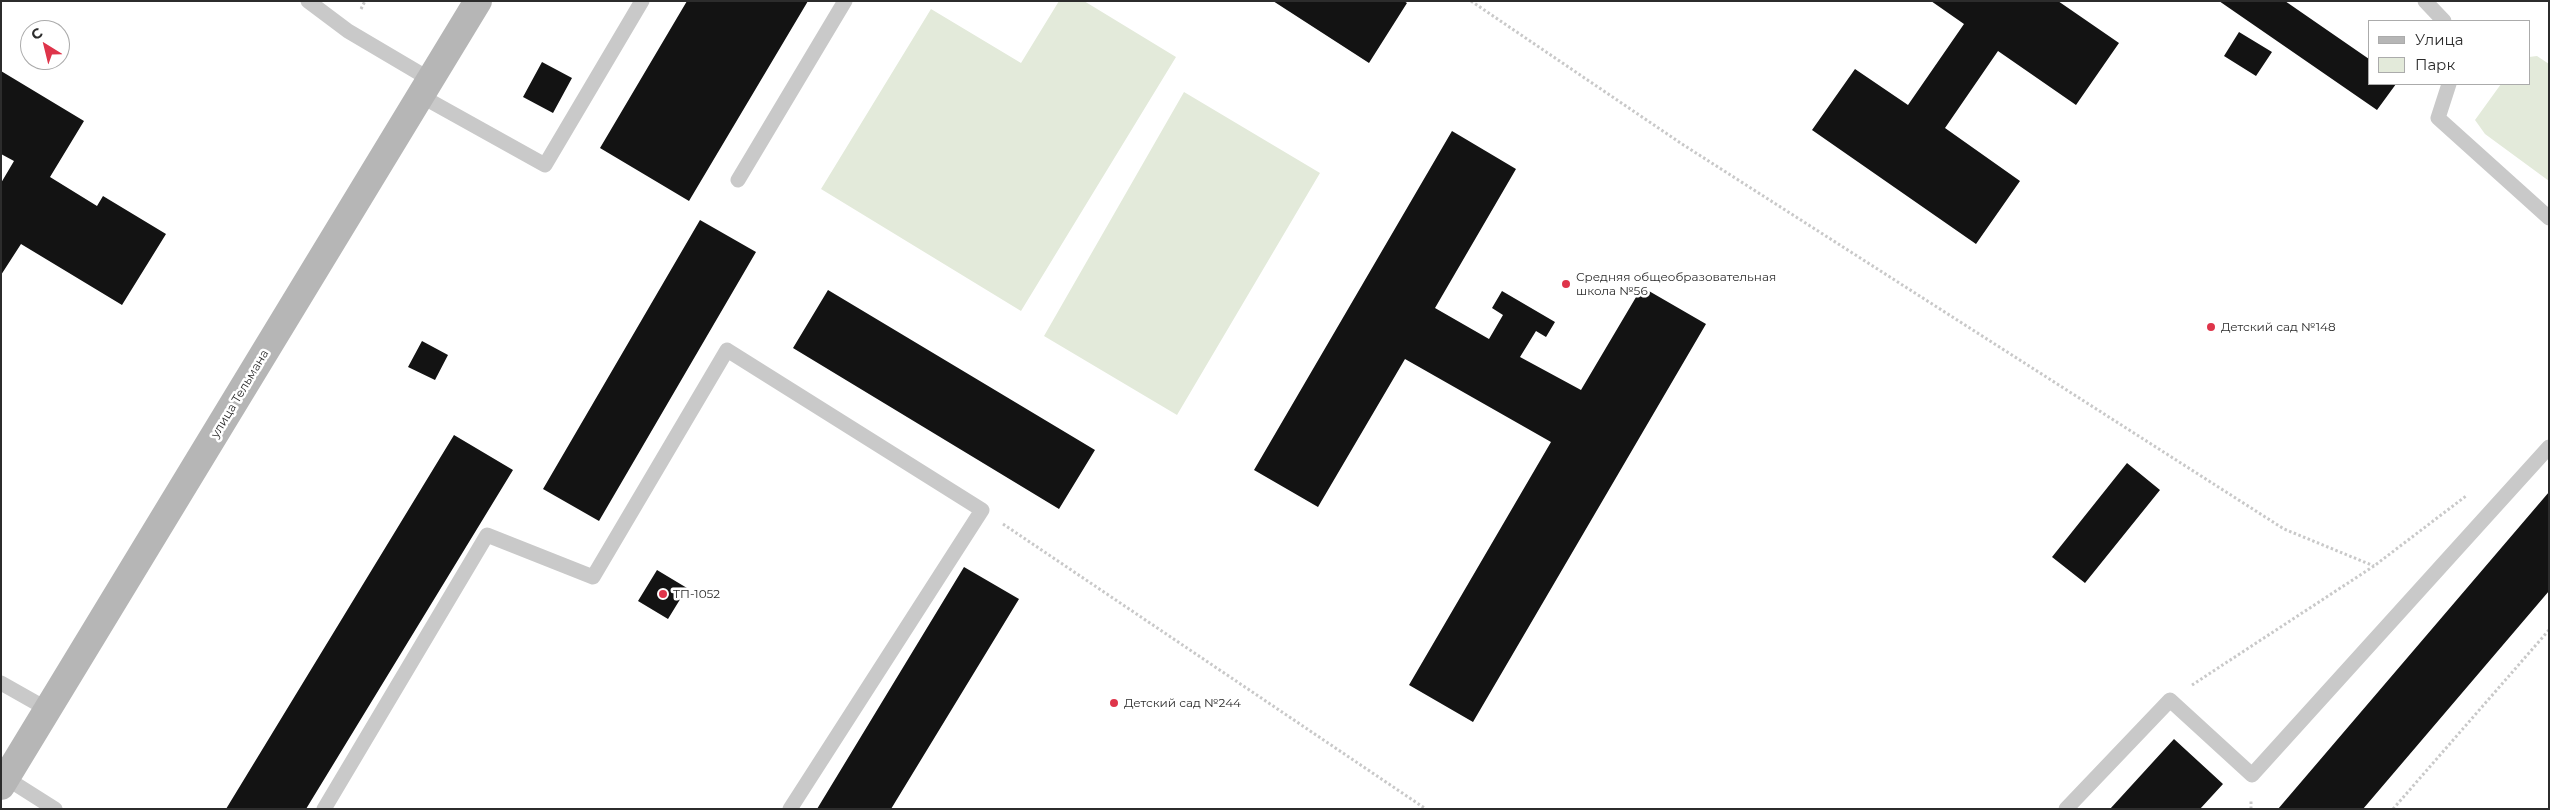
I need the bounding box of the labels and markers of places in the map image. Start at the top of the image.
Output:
place label: Средняя общеобразовательная школа №56 [1576,270,1776,298]
marker: Средняя общеобразовательная школа №56 [1560,278,1572,290]
place label: Детский сад №148 [2221,320,2336,334]
marker: Детский сад №148 [2205,321,2217,333]
place label: ТП-1052 [673,587,720,601]
marker: ТП-1052 [657,588,669,600]
place label: Детский сад №244 [1124,696,1241,710]
marker: Детский сад №244 [1108,697,1120,709]

